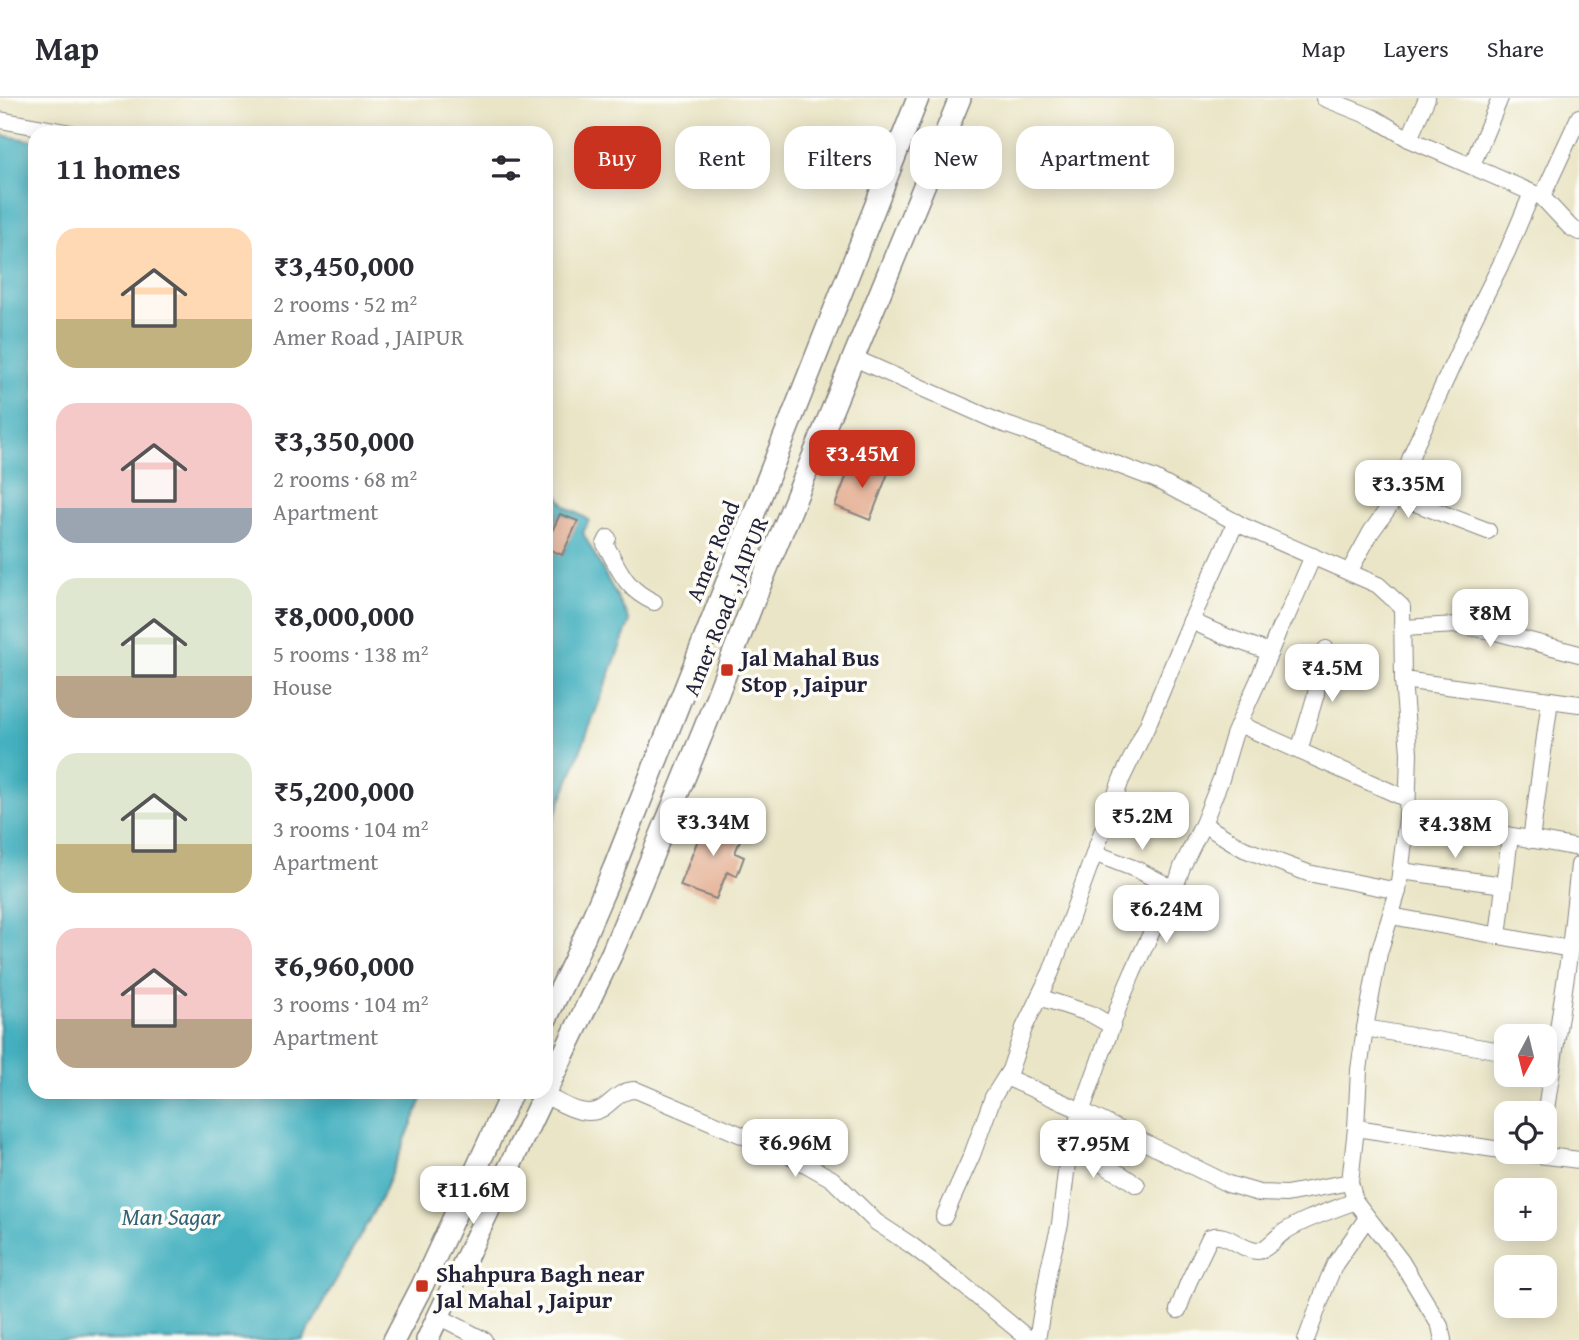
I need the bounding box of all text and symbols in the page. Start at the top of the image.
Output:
text: Map [35,24,99,72]
text: Map [1302,31,1345,66]
text: Layers [1383,31,1449,66]
text: Share [1487,31,1544,66]
chip: Buy [574,126,661,189]
chip: Rent [675,126,770,189]
chip: Filters [784,126,896,189]
chip: New [910,126,1002,189]
chip: Apartment [1016,126,1174,189]
text: 11 homes [56,146,181,190]
icon: filters [487,149,525,187]
text: ₹3,450,000 [273,243,414,287]
icon: home [112,256,196,340]
text: 2 rooms · 52 m² [273,287,417,320]
text: Amer Road , JAIPUR [273,320,464,353]
text: ₹3,350,000 [273,418,414,462]
pin: ₹3.45M [805,430,919,490]
icon: home [112,431,196,515]
text: ₹3.45M [825,436,899,469]
pin: ₹3.35M [1351,460,1465,520]
text: 2 rooms · 68 m² [273,462,417,495]
text: ₹3.35M [1371,466,1445,499]
text: Apartment [273,495,378,528]
street label: Amer Road [677,495,747,606]
street label: Amer Road , JAIPUR [674,511,776,701]
pin: ₹8M [1456,589,1524,649]
text: ₹8,000,000 [273,593,414,637]
text: ₹8M [1468,595,1512,628]
icon: home [112,606,196,690]
text: 5 rooms · 138 m² [273,637,428,670]
place label: Jal Mahal Bus Stop , Jaipur [737,641,879,700]
pin: ₹4.5M [1283,644,1381,704]
text: ₹4.5M [1301,650,1363,683]
marker: Jal Mahal Bus Stop , Jaipur [719,662,735,678]
text: House [273,670,332,703]
text: ₹5,200,000 [273,768,414,812]
icon: home [112,781,196,865]
pin: ₹5.2M [1093,792,1191,852]
pin: ₹3.34M [656,798,770,858]
text: ₹5.2M [1111,798,1173,831]
pin: ₹4.38M [1398,800,1512,860]
text: ₹3.34M [676,804,750,837]
text: ₹4.38M [1418,806,1492,839]
text: 3 rooms · 104 m² [273,812,428,845]
text: Apartment [273,845,378,878]
pin: ₹6.24M [1109,886,1223,945]
text: ₹6.24M [1129,891,1203,924]
text: ₹6,960,000 [273,943,414,987]
icon: home [112,956,196,1040]
text: 3 rooms · 104 m² [273,987,428,1020]
text: Apartment [273,1020,378,1053]
north arrow [1494,1024,1558,1087]
map controls [1494,1024,1557,1318]
button: locate [1494,1101,1557,1164]
pin: ₹6.96M [738,1119,852,1179]
pin: ₹7.95M [1036,1121,1150,1180]
text: ₹6.96M [758,1125,832,1158]
text: ₹7.95M [1056,1126,1130,1159]
pin: ₹11.6M [416,1166,530,1226]
text: ₹11.6M [436,1172,510,1205]
button: + [1494,1178,1557,1241]
water label: Man Sagar [122,1199,221,1234]
button: − [1494,1255,1557,1318]
place label: Shahpura Bagh near Jal Mahal , Jaipur [432,1257,645,1316]
marker: Shahpura Bagh near Jal Mahal , Jaipur [414,1278,430,1294]

